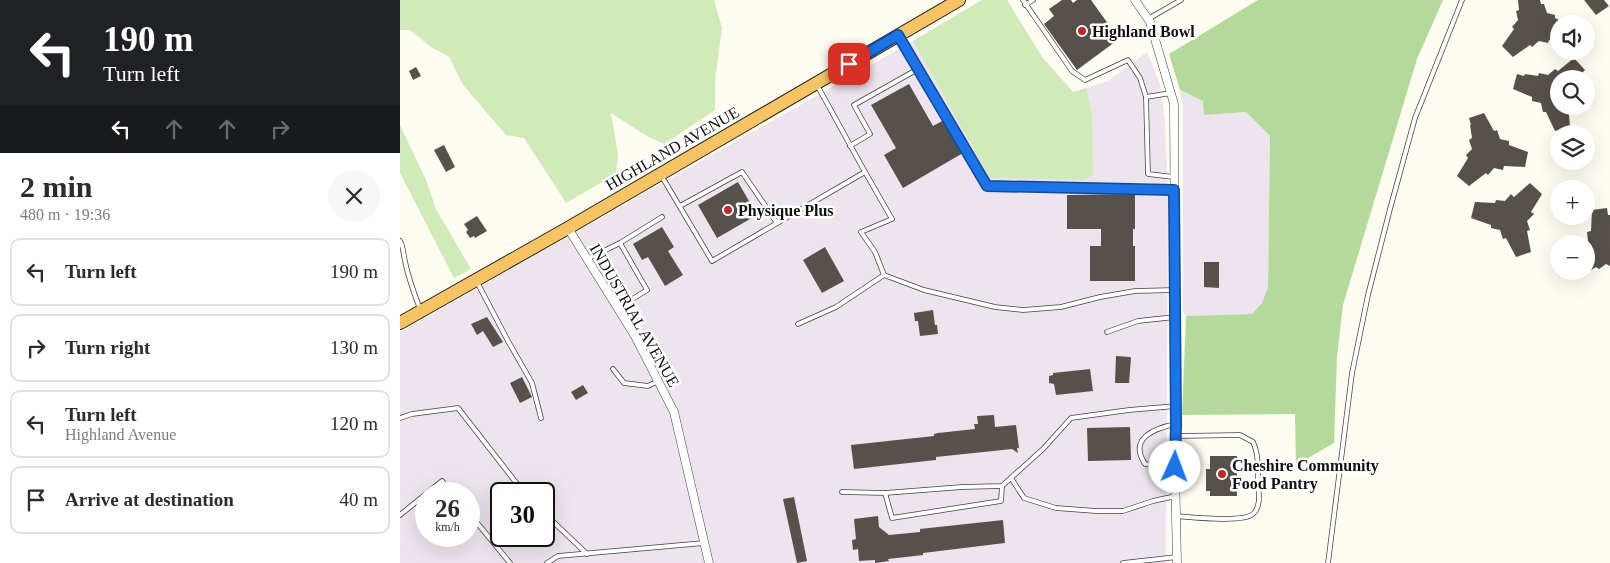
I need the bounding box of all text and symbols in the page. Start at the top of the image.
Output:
map controls [1550,15,1595,280]
button: sound [1550,15,1595,60]
icon: left [20,20,85,85]
text: 190 m [103,20,193,59]
place label: Highland Bowl [1092,23,1195,41]
marker: Highland Bowl [1076,25,1088,37]
pin [828,43,870,85]
icon: arrive [835,50,863,78]
text: Turn left [103,61,180,86]
button: search [1550,70,1595,115]
street label: HIGHLAND AVENUE [603,103,742,194]
icon: left [107,115,135,143]
icon: ahead [160,115,188,143]
icon: ahead [213,115,241,143]
icon: right [266,115,294,143]
button: layers [1550,125,1595,170]
text: 2 min [20,170,93,203]
button: close [328,170,380,222]
button: + [1550,180,1595,225]
place label: Physique Plus [738,202,834,220]
marker: Physique Plus [722,204,734,216]
text: 480 m · 19:36 [20,206,110,223]
button: − [1550,235,1595,280]
street label: INDUSTRIAL AVENUE [587,241,682,390]
icon: left [22,258,50,286]
text: Turn left [65,261,137,282]
text: 190 m [330,261,378,282]
icon: right [22,334,50,362]
text: Turn right [65,337,150,358]
text: 130 m [330,337,378,358]
text: Turn left [65,404,137,425]
icon: left [22,410,50,438]
text: 120 m [330,413,378,434]
text: Highland Avenue [65,426,176,443]
position arrow [1148,440,1200,492]
place label: Cheshire Community Food Pantry [1232,457,1379,493]
marker: Cheshire Community Food Pantry [1216,468,1228,480]
speed limit sign: 30 [490,482,555,547]
icon: arrive [22,486,50,514]
text: Arrive at destination [65,489,234,510]
text: 40 m [339,489,378,510]
text: 26 [435,495,460,522]
text: km/h [435,520,460,534]

